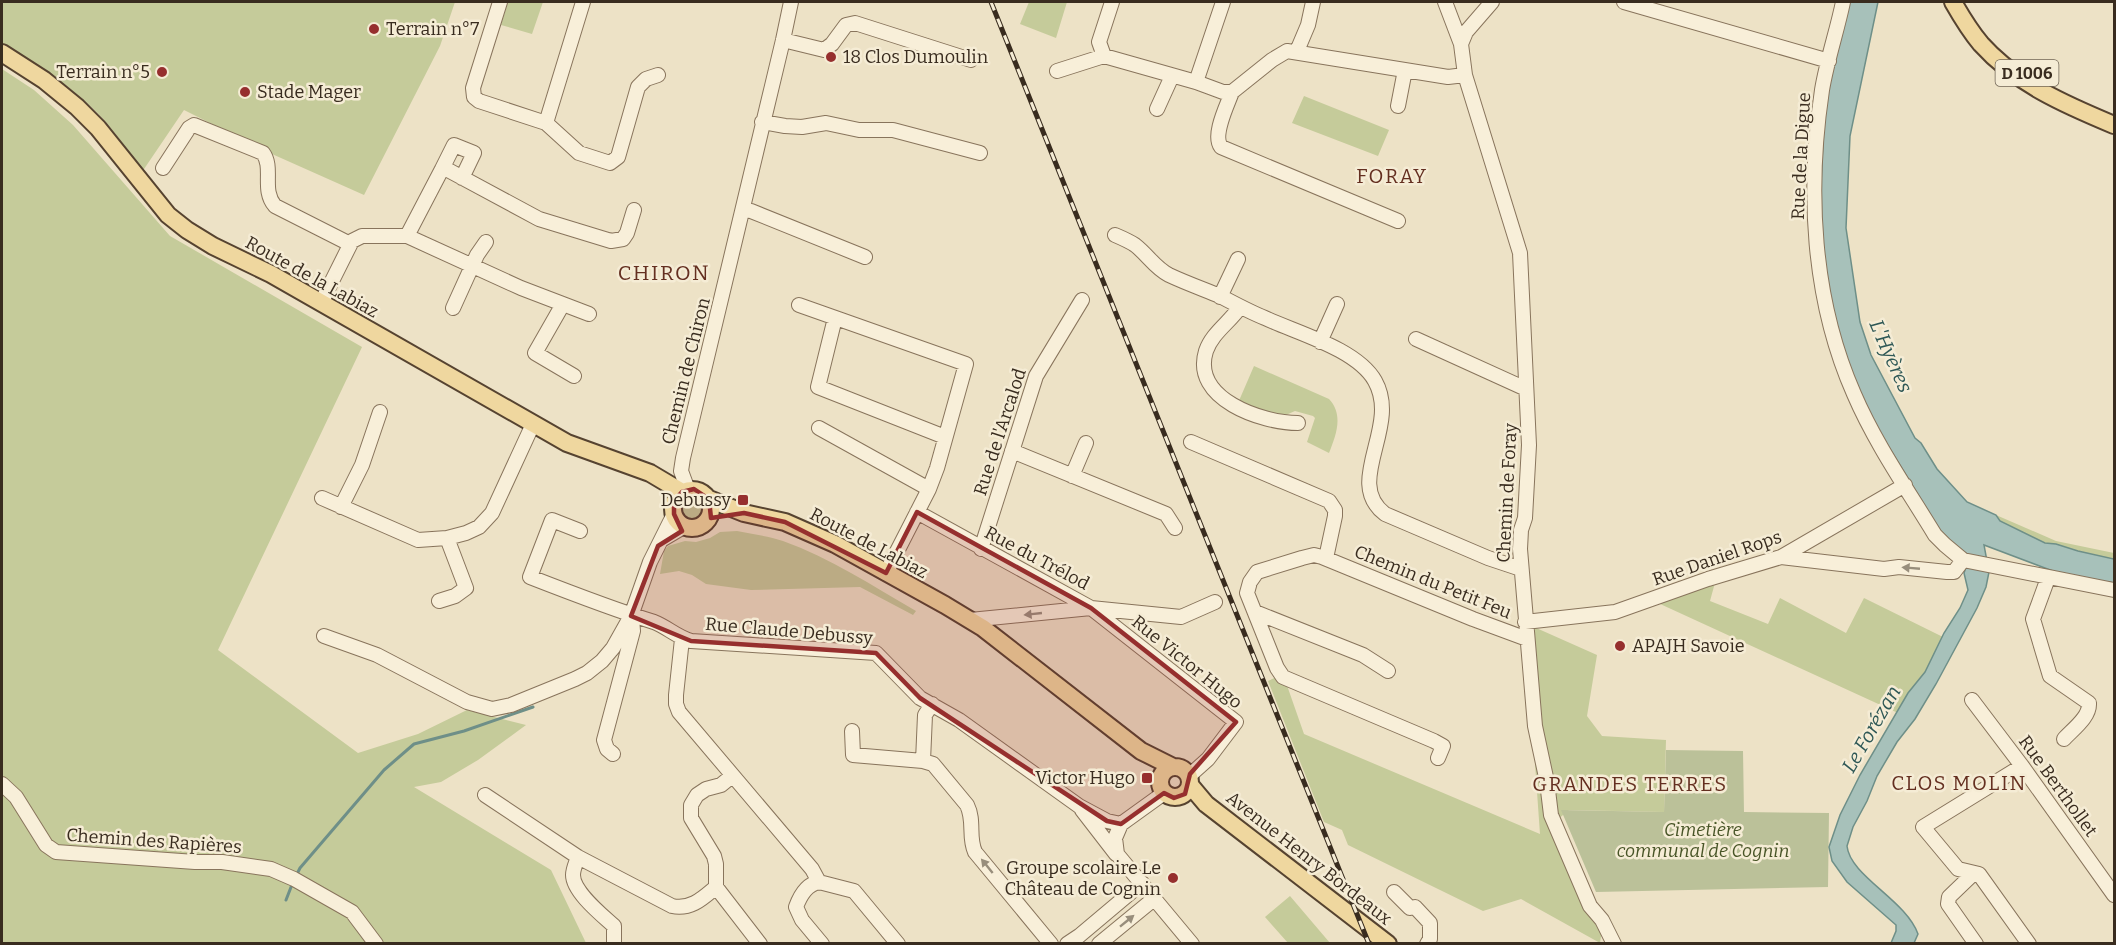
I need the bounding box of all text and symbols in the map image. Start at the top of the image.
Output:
place label: Terrain n°7 [386,18,479,40]
marker: Terrain n°7 [367,22,381,36]
place label: 18 Clos Dumoulin [843,46,989,68]
marker: 18 Clos Dumoulin [824,50,838,64]
road number: D 1006 [1996,60,2058,86]
place label: Terrain n°5 [56,61,150,83]
marker: Terrain n°5 [155,65,169,79]
place label: Stade Mager [257,81,361,103]
marker: Stade Mager [238,85,252,99]
street label: Rue de la Digue [1787,92,1815,220]
district label: FORAY [1356,164,1428,188]
street label: Route de la Labiaz [242,231,382,323]
district label: CHIRON [618,260,710,286]
street label: Chemin de Chiron [657,295,715,447]
water label: L'Hyères [1864,316,1918,396]
street label: Rue de l'Arcalod [969,365,1031,498]
street label: Chemin de Foray [1492,422,1522,563]
place label: Debussy [660,489,731,511]
marker: Debussy [736,493,750,507]
street label: Route de Labiaz [806,503,932,583]
street label: Rue du Trélod [981,521,1093,595]
street label: Rue Daniel Rops [1650,526,1784,590]
street label: Chemin du Petit Feu [1351,540,1515,624]
one-way arrow [1902,563,1921,573]
one-way arrow [1023,609,1042,619]
street label: Rue Victor Hugo [1127,611,1247,713]
street label: Rue Claude Debussy [704,613,874,649]
place label: APAJH Savoie [1632,635,1745,657]
marker: APAJH Savoie [1613,639,1627,653]
water label: Le Forézan [1836,681,1906,777]
street label: Rue Berthollet [2014,731,2102,841]
place label: Victor Hugo [1035,767,1135,789]
marker: Victor Hugo [1140,771,1154,785]
district label: CLOS MOLIN [1891,771,2027,795]
district label: GRANDES TERRES [1532,772,1728,796]
street label: Avenue Henry Bordeaux [1222,786,1396,930]
park label: Cimetière communal de Cognin [1617,819,1789,862]
street label: Chemin des Rapières [66,824,242,858]
place label: Groupe scolaire Le Château de Cognin [1005,857,1162,900]
one-way arrow [980,858,993,874]
marker: Groupe scolaire Le Château de Cognin [1166,871,1180,885]
one-way arrow [1120,915,1135,928]

